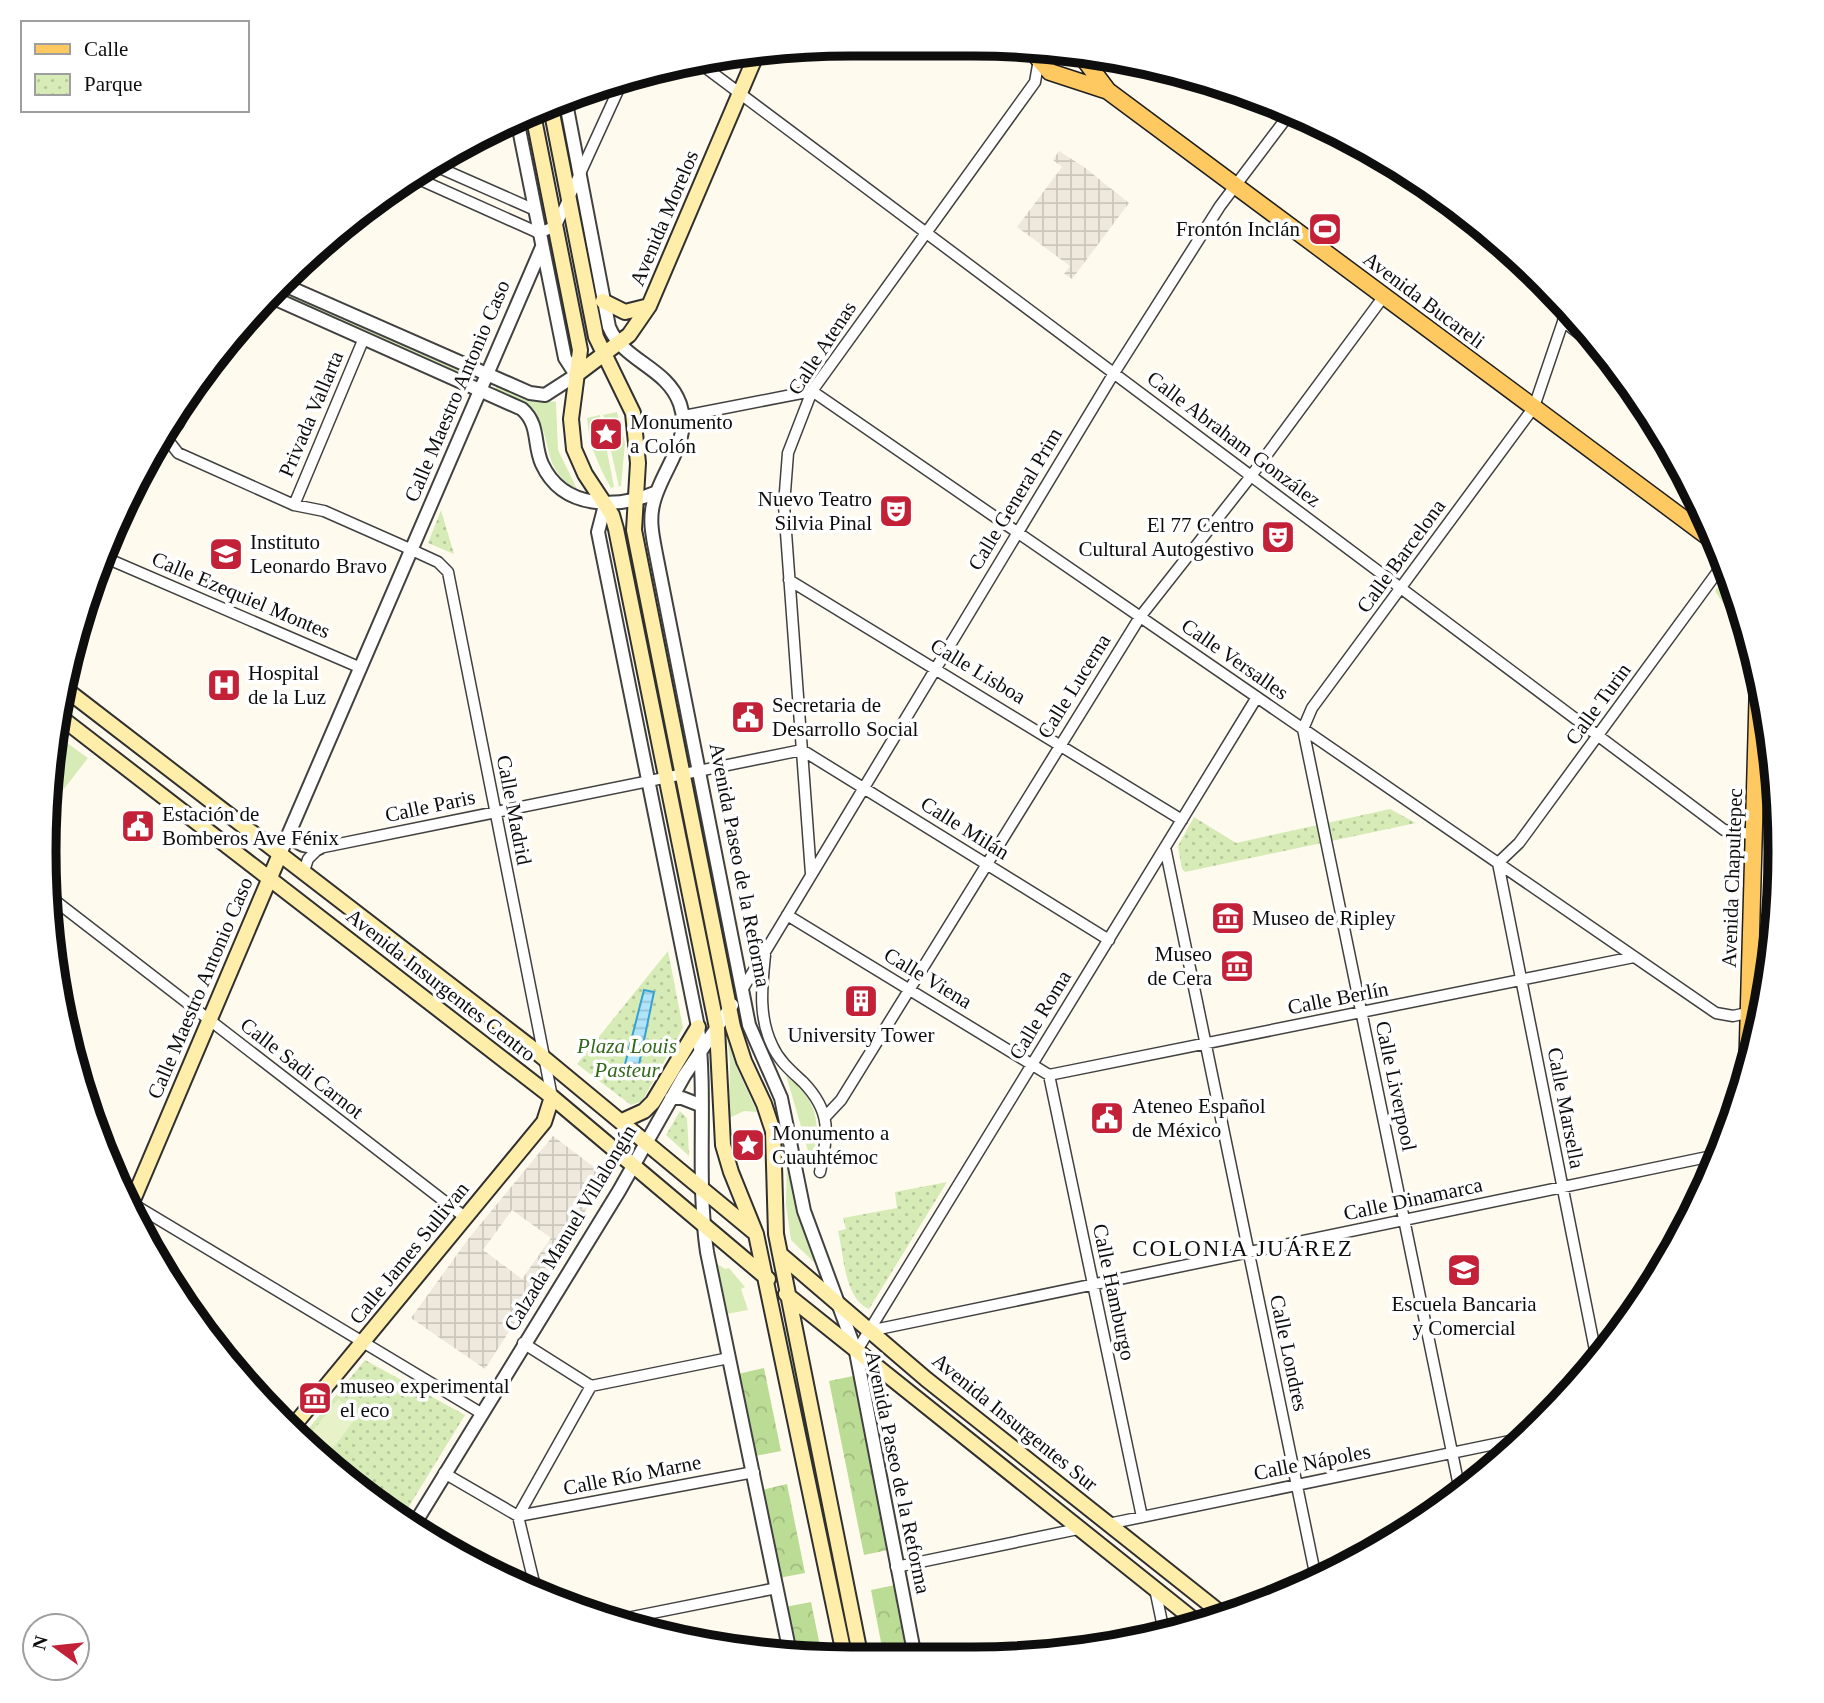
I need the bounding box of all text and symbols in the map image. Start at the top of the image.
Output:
legend [21,21,248,112]
text: Calle [84,37,128,61]
text: Parque [84,72,142,96]
street label: Avenida Morelos [625,147,703,289]
sports icon: Frontón Inclán [1306,210,1344,248]
place label: Frontón Inclán [1176,217,1300,241]
street label: Avenida Bucareli [1358,246,1490,354]
street label: Calle Maestro Antonio Caso [399,277,515,505]
street label: Calle Atenas [783,297,861,399]
street label: Privada Vallarta [274,347,349,481]
street label: Calle Abraham González [1142,366,1326,512]
place label: Monumento a Colón [630,410,733,458]
place icon: Monumento a Colón [587,415,625,453]
street label: Calle General Prim [963,423,1067,575]
place label: Nuevo Teatro Silvia Pinal [758,487,872,535]
theatre icon: Nuevo Teatro Silvia Pinal [877,492,915,530]
street label: Calle Barcelona [1352,494,1451,618]
place label: El 77 Centro Cultural Autogestivo [1078,513,1254,561]
theatre icon: El 77 Centro Cultural Autogestivo [1259,518,1297,556]
place label: Instituto Leonardo Bravo [250,530,387,578]
school or university icon: Instituto Leonardo Bravo [207,535,245,573]
street label: Calle Ezequiel Montes [148,547,334,643]
street label: Calle Versalles [1177,613,1293,705]
street label: Calle Lucerna [1032,629,1116,743]
street label: Calle Lisboa [926,633,1030,709]
street label: Calle Turin [1560,658,1636,750]
place label: Hospital de la Luz [248,661,326,709]
hospital icon: Hospital de la Luz [205,666,243,704]
place label: Secretaria de Desarrollo Social [772,693,919,741]
public building icon: Secretaria de Desarrollo Social [729,698,767,736]
street label: Avenida Paseo de la Reforma [705,741,776,990]
street label: Calle Madrid [492,753,537,867]
street label: Calle Paris [383,785,477,827]
street label: Avenida Chapultepec [1717,788,1747,968]
street label: Calle Milán [916,791,1014,865]
place label: Estación de Bomberos Ave Fénix [162,802,339,850]
public building icon: Estación de Bomberos Ave Fénix [119,807,157,845]
street label: Calle Maestro Antonio Caso [142,874,258,1102]
museum icon: Museo de Ripley [1209,899,1247,937]
street label: Avenida Insurgentes Centro [342,904,540,1066]
place label: Museo de Ripley [1252,906,1396,930]
street label: Calle Viena [880,942,977,1014]
place label: Museo de Cera [1147,942,1213,990]
museum icon: Museo de Cera [1218,947,1256,985]
street label: Calle Roma [1004,965,1076,1064]
street label: Calle Berlín [1286,976,1391,1020]
building icon: University Tower [842,982,880,1020]
street label: Calle Sadi Carnot [236,1013,368,1124]
street label: Calle Liverpool [1370,1019,1422,1153]
place label: University Tower [788,1023,934,1047]
park label: Plaza Louis Pasteur [576,1034,677,1082]
street label: Calle Marsella [1542,1045,1590,1171]
place label: Ateneo Español de México [1132,1094,1266,1142]
public building icon: Ateneo Español de México [1088,1099,1126,1137]
street label: Calzada Manuel Villalongín [499,1120,641,1335]
place label: Monumento a Cuauhtémoc [772,1121,890,1169]
place icon: Monumento a Cuauhtémoc [729,1126,767,1164]
street label: Calle Dinamarca [1341,1172,1485,1225]
street label: Calle James Sullivan [344,1177,474,1329]
street label: Calle Hamburgo [1088,1222,1140,1362]
district label: COLONIA JUÁREZ [1132,1236,1354,1261]
school or university icon: Escuela Bancaria y Comercial [1445,1251,1483,1289]
place label: Escuela Bancaria y Comercial [1391,1292,1537,1340]
street label: Calle Londres [1265,1293,1313,1413]
street label: Avenida Paseo de la Reforma [860,1348,936,1596]
street label: Avenida Insurgentes Sur [928,1348,1102,1496]
place label: museo experimental el eco [340,1374,510,1422]
museum icon: museo experimental el eco [296,1379,334,1417]
street label: Calle Nápoles [1252,1439,1372,1485]
street label: Calle Río Marne [561,1450,703,1500]
north arrow [21,1612,91,1682]
text: N [28,1633,52,1652]

